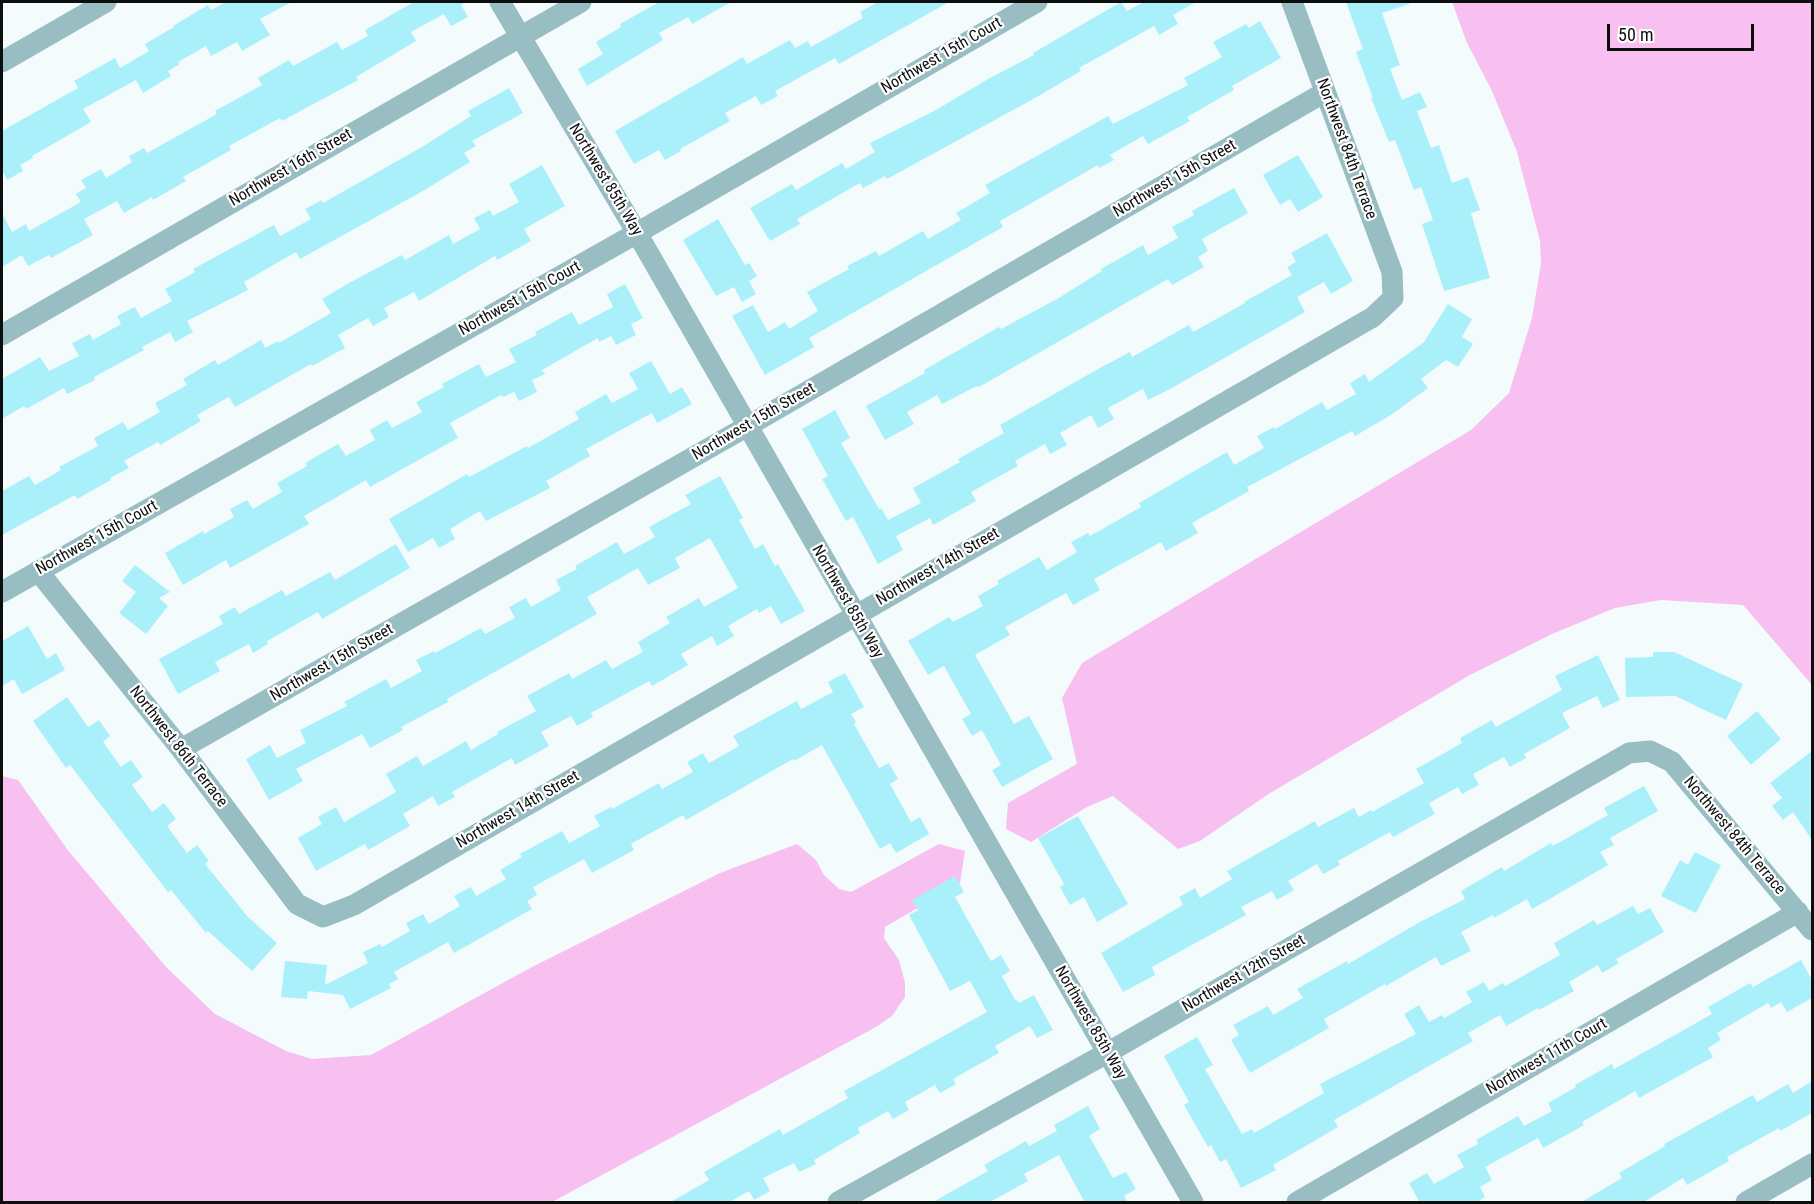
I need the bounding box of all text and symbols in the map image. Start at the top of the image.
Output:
scale bar [1610,12,1757,50]
street label: Northwest 15th Court [878,14,1006,98]
text: 50 m [1618,24,1653,45]
street label: Northwest 84th Terrace [1312,76,1380,222]
street label: Northwest 85th Way [564,120,646,240]
street label: Northwest 16th Street [226,125,356,211]
street label: Northwest 15th Street [1110,136,1240,222]
street label: Northwest 15th Court [456,258,584,340]
street label: Northwest 15th Street [689,379,819,465]
street label: Northwest 15th Court [33,497,161,579]
street label: Northwest 14th Street [873,524,1003,610]
street label: Northwest 85th Way [807,542,887,662]
street label: Northwest 15th Street [267,620,397,706]
street label: Northwest 86th Terrace [125,683,231,811]
street label: Northwest 14th Street [453,767,583,853]
street label: Northwest 84th Terrace [1679,773,1789,899]
street label: Northwest 12th Street [1179,931,1309,1017]
street label: Northwest 85th Way [1050,963,1130,1083]
street label: Northwest 11th Court [1483,1015,1611,1099]

